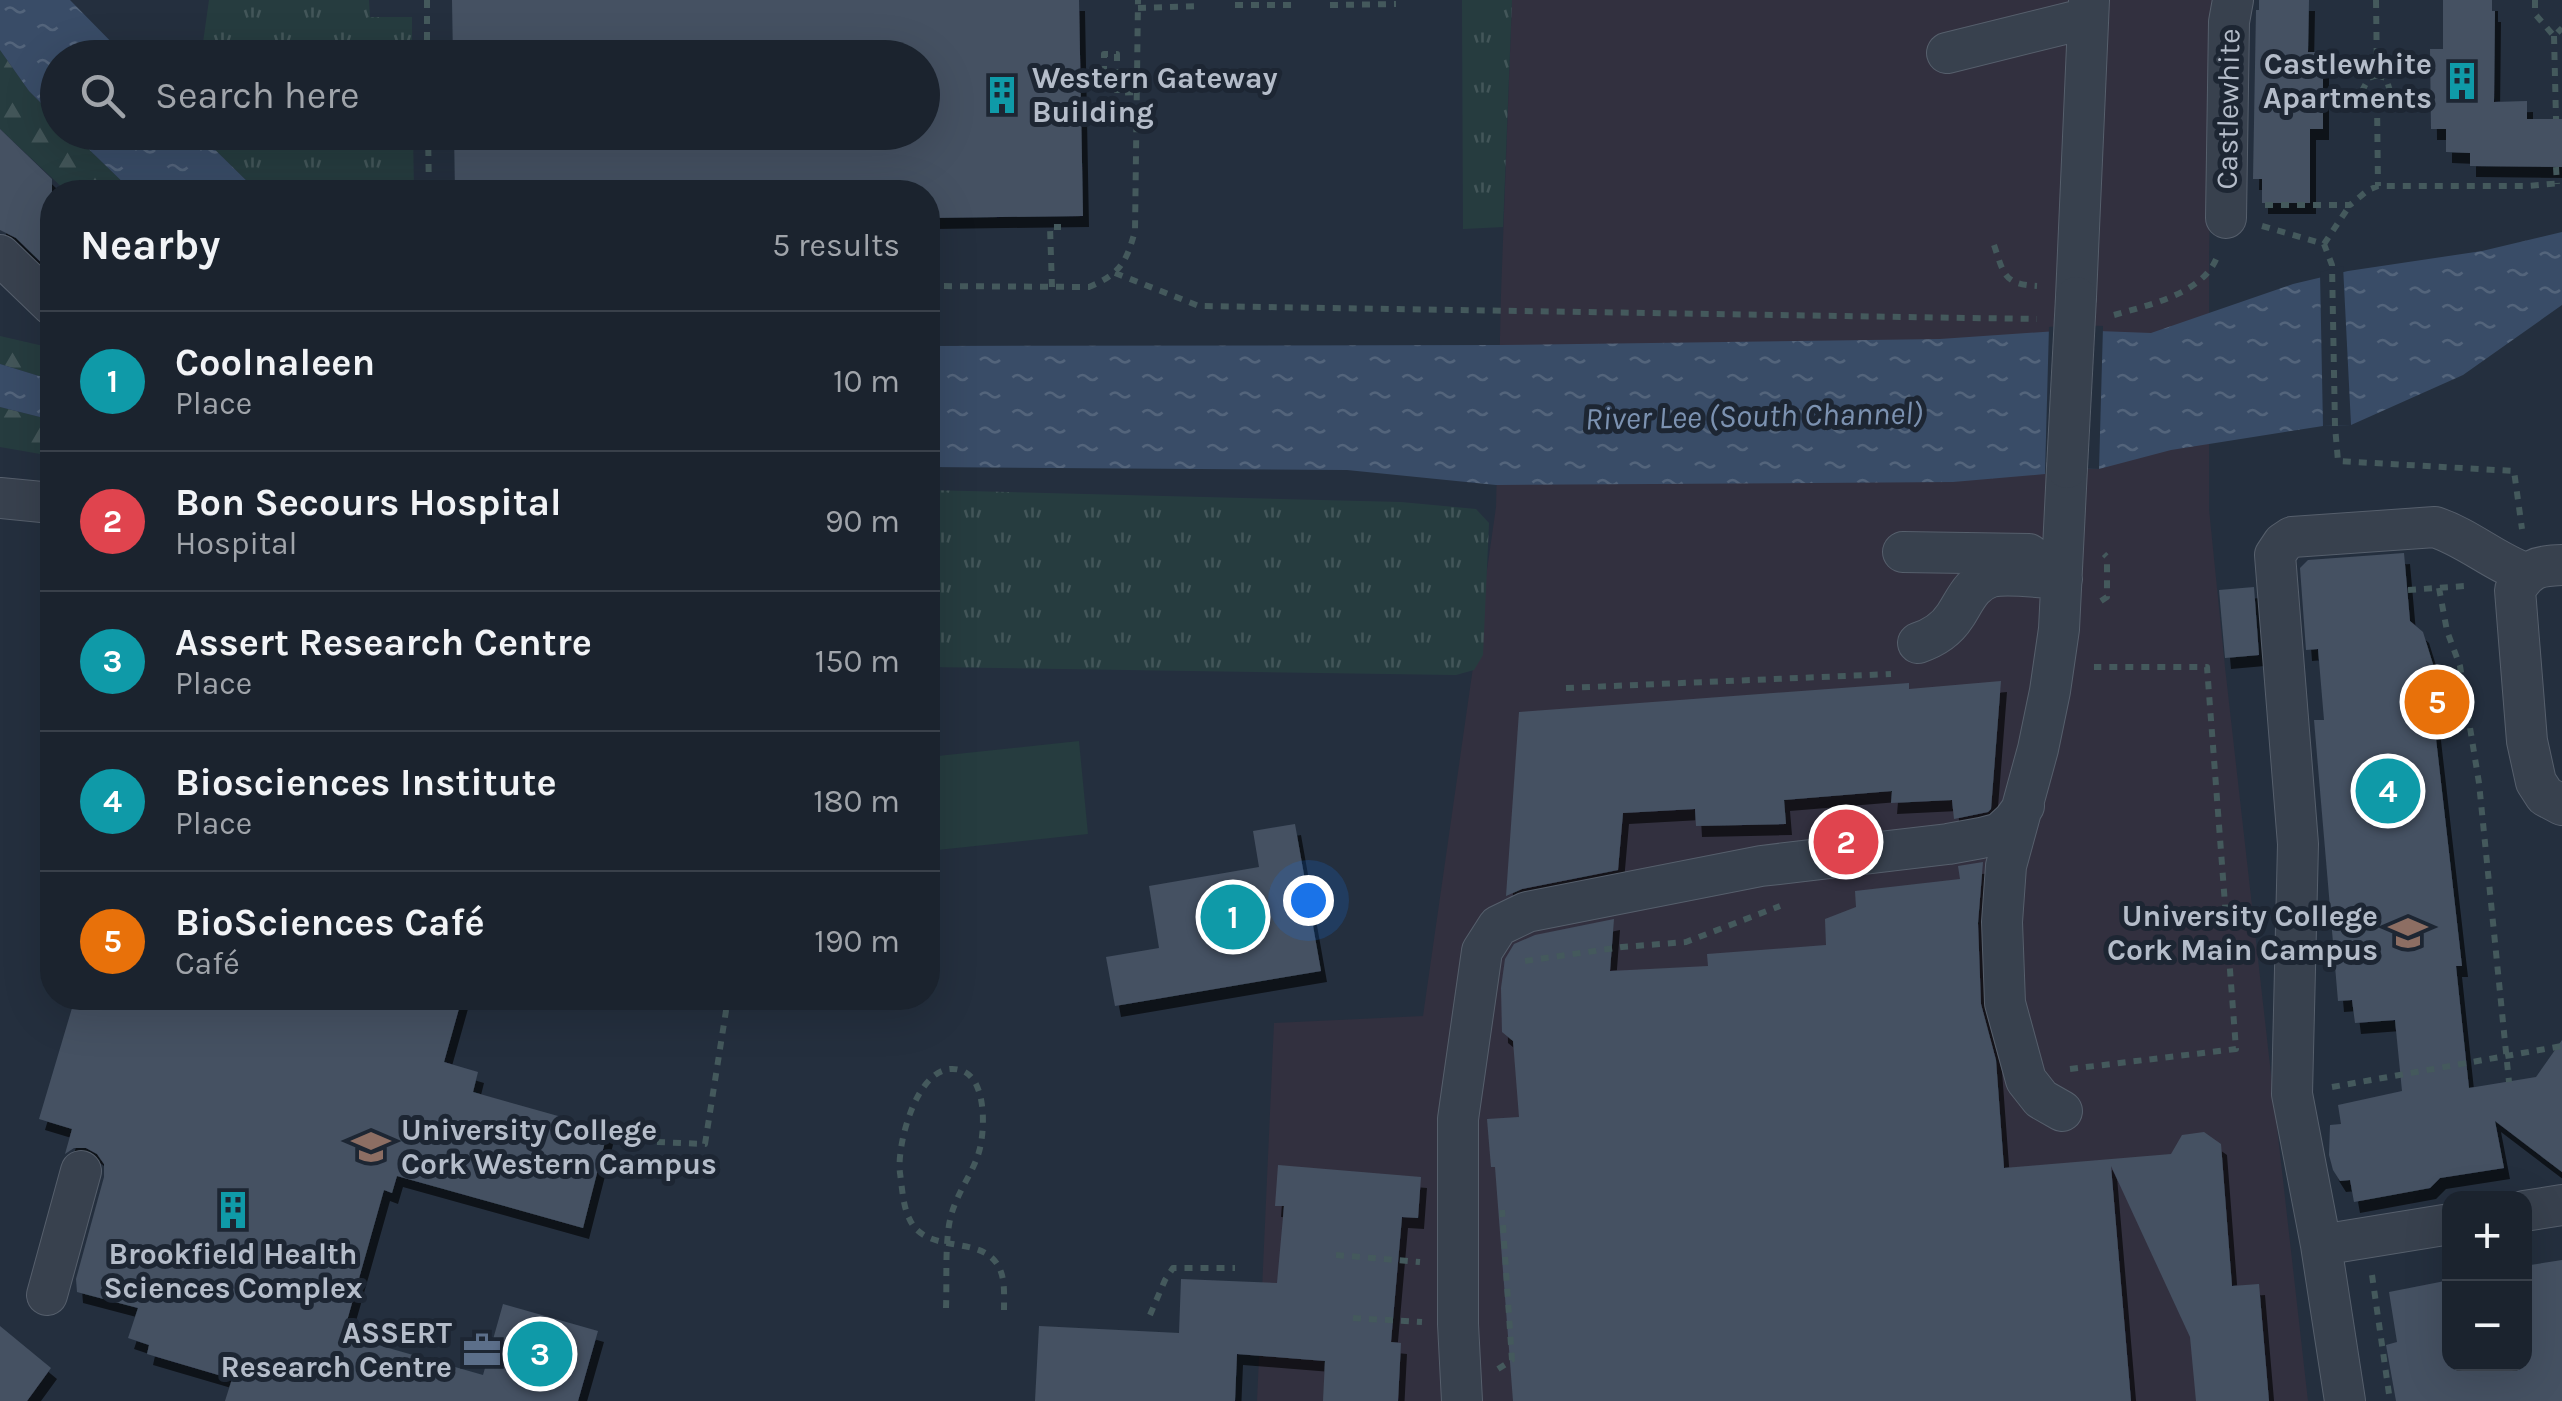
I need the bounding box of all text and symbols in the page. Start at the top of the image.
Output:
street label: Castlewhite [2209,28,2247,190]
search box [40,40,940,150]
place label: Castlewhite Apartments [2263,46,2432,116]
place label: Western Gateway Building [1032,60,1278,130]
building icon: Castlewhite Apartments [2441,60,2483,102]
icon: search [75,68,130,123]
text: Search here [155,73,359,118]
building icon: Western Gateway Building [981,74,1023,116]
text: Nearby [80,220,220,270]
text: 5 results [772,227,900,264]
text: Coolnaleen [175,340,375,385]
text: 1 [107,363,118,400]
text: 10 m [833,363,900,400]
text: Place [175,385,252,422]
water label: River Lee (South Channel) [1585,395,1923,437]
text: Bon Secours Hospital [175,480,562,525]
text: 2 [103,503,122,540]
text: 90 m [825,503,900,540]
text: Hospital [175,525,298,562]
text: Assert Research Centre [175,620,592,665]
text: 3 [103,643,122,680]
text: 150 m [815,643,900,680]
pin: 5 [2404,664,2470,740]
text: Place [175,665,252,702]
pin: 4 [2356,754,2420,828]
text: Biosciences Institute [175,760,557,805]
text: 4 [103,783,122,820]
text: 180 m [813,783,900,820]
pin: 2 [1814,804,1878,880]
text: Place [175,805,252,842]
your location [1283,875,1334,926]
pin: 1 [1200,880,1266,954]
place label: University College Cork Main Campus [2107,898,2378,968]
text: BioSciences Café [175,900,485,945]
school or university icon: University College Cork Main Campus [2387,912,2429,954]
text: 5 [103,923,122,960]
text: 190 m [814,923,900,960]
text: Café [175,945,240,982]
place label: University College Cork Western Campus [401,1112,717,1182]
school or university icon: University College Cork Western Campus [350,1126,392,1168]
building icon: Brookfield Health Sciences Complex [212,1189,254,1231]
map controls [2442,1191,2532,1371]
button: + [2442,1191,2532,1281]
place label: Brookfield Health Sciences Complex [103,1236,363,1306]
button: − [2442,1281,2532,1371]
place label: ASSERT Research Centre [220,1315,452,1385]
pin: 3 [508,1316,572,1392]
office icon: ASSERT Research Centre [461,1329,503,1371]

